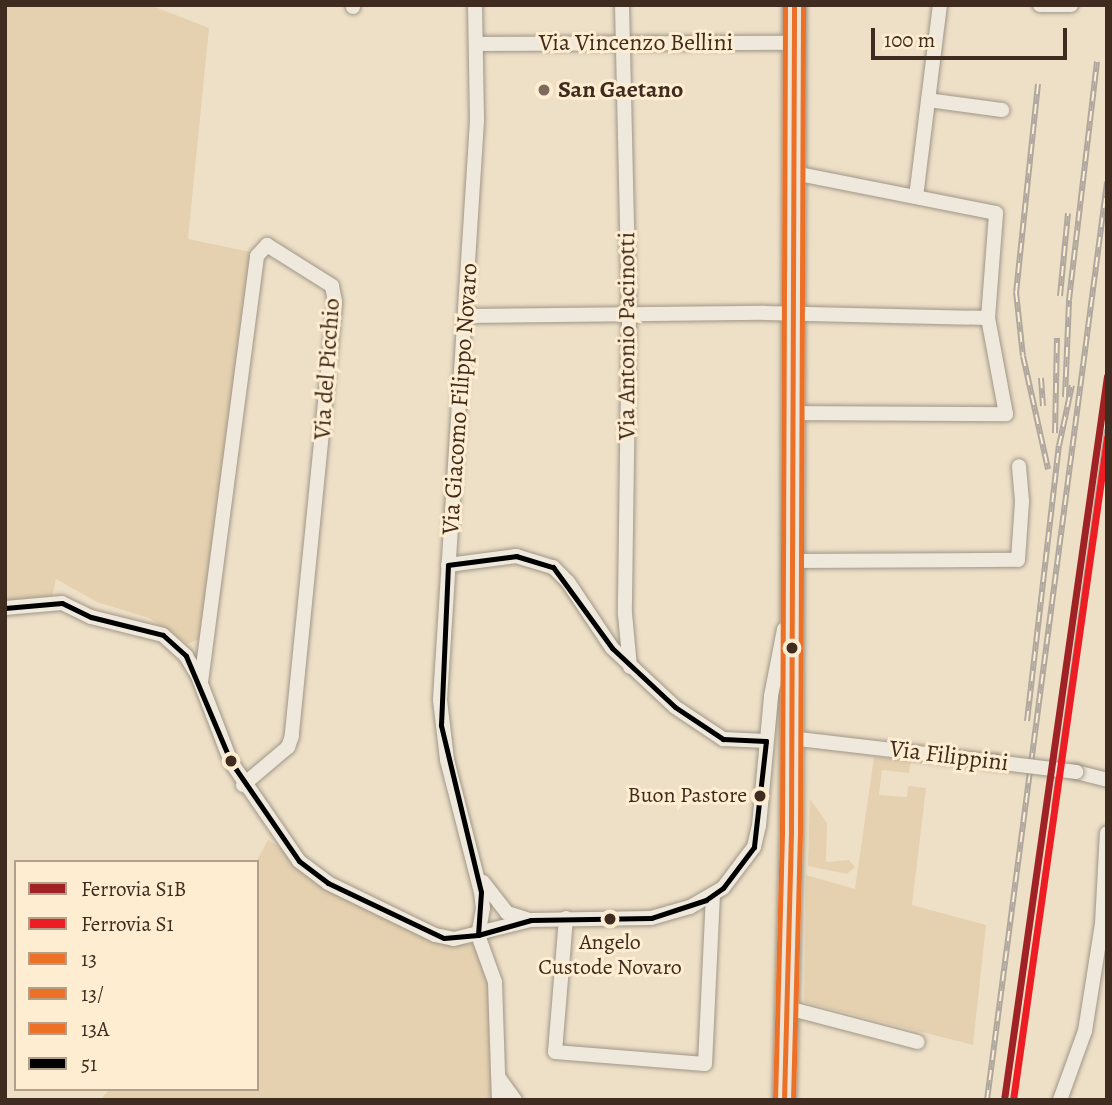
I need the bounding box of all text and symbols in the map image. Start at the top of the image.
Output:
scale bar [874,14,1070,58]
text: 100 m [884,26,935,54]
street label: Via Vincenzo Bellini [539,29,733,57]
place label: San Gaetano [558,76,683,104]
marker: San Gaetano [536,82,552,98]
street label: Via Antonio Pacinotti [613,232,641,440]
street label: Via Giacomo Filippo Novaro [436,262,484,536]
street label: Via del Picchio [308,297,346,441]
unlabelled marker [785,641,799,655]
street label: Via Filippini [888,734,1010,778]
unlabelled marker [224,754,238,768]
place label: Buon Pastore [628,783,747,809]
marker: Buon Pastore [753,789,767,803]
legend [14,860,259,1091]
text: Ferrovia S1B [81,875,186,903]
text: Ferrovia S1 [81,910,174,938]
marker: Angelo Custode Novaro [603,912,617,926]
place label: Angelo Custode Novaro [538,929,682,981]
text: 13 [81,945,97,973]
text: 13/ [81,980,104,1008]
text: 13A [81,1015,109,1043]
text: 51 [81,1050,97,1078]

